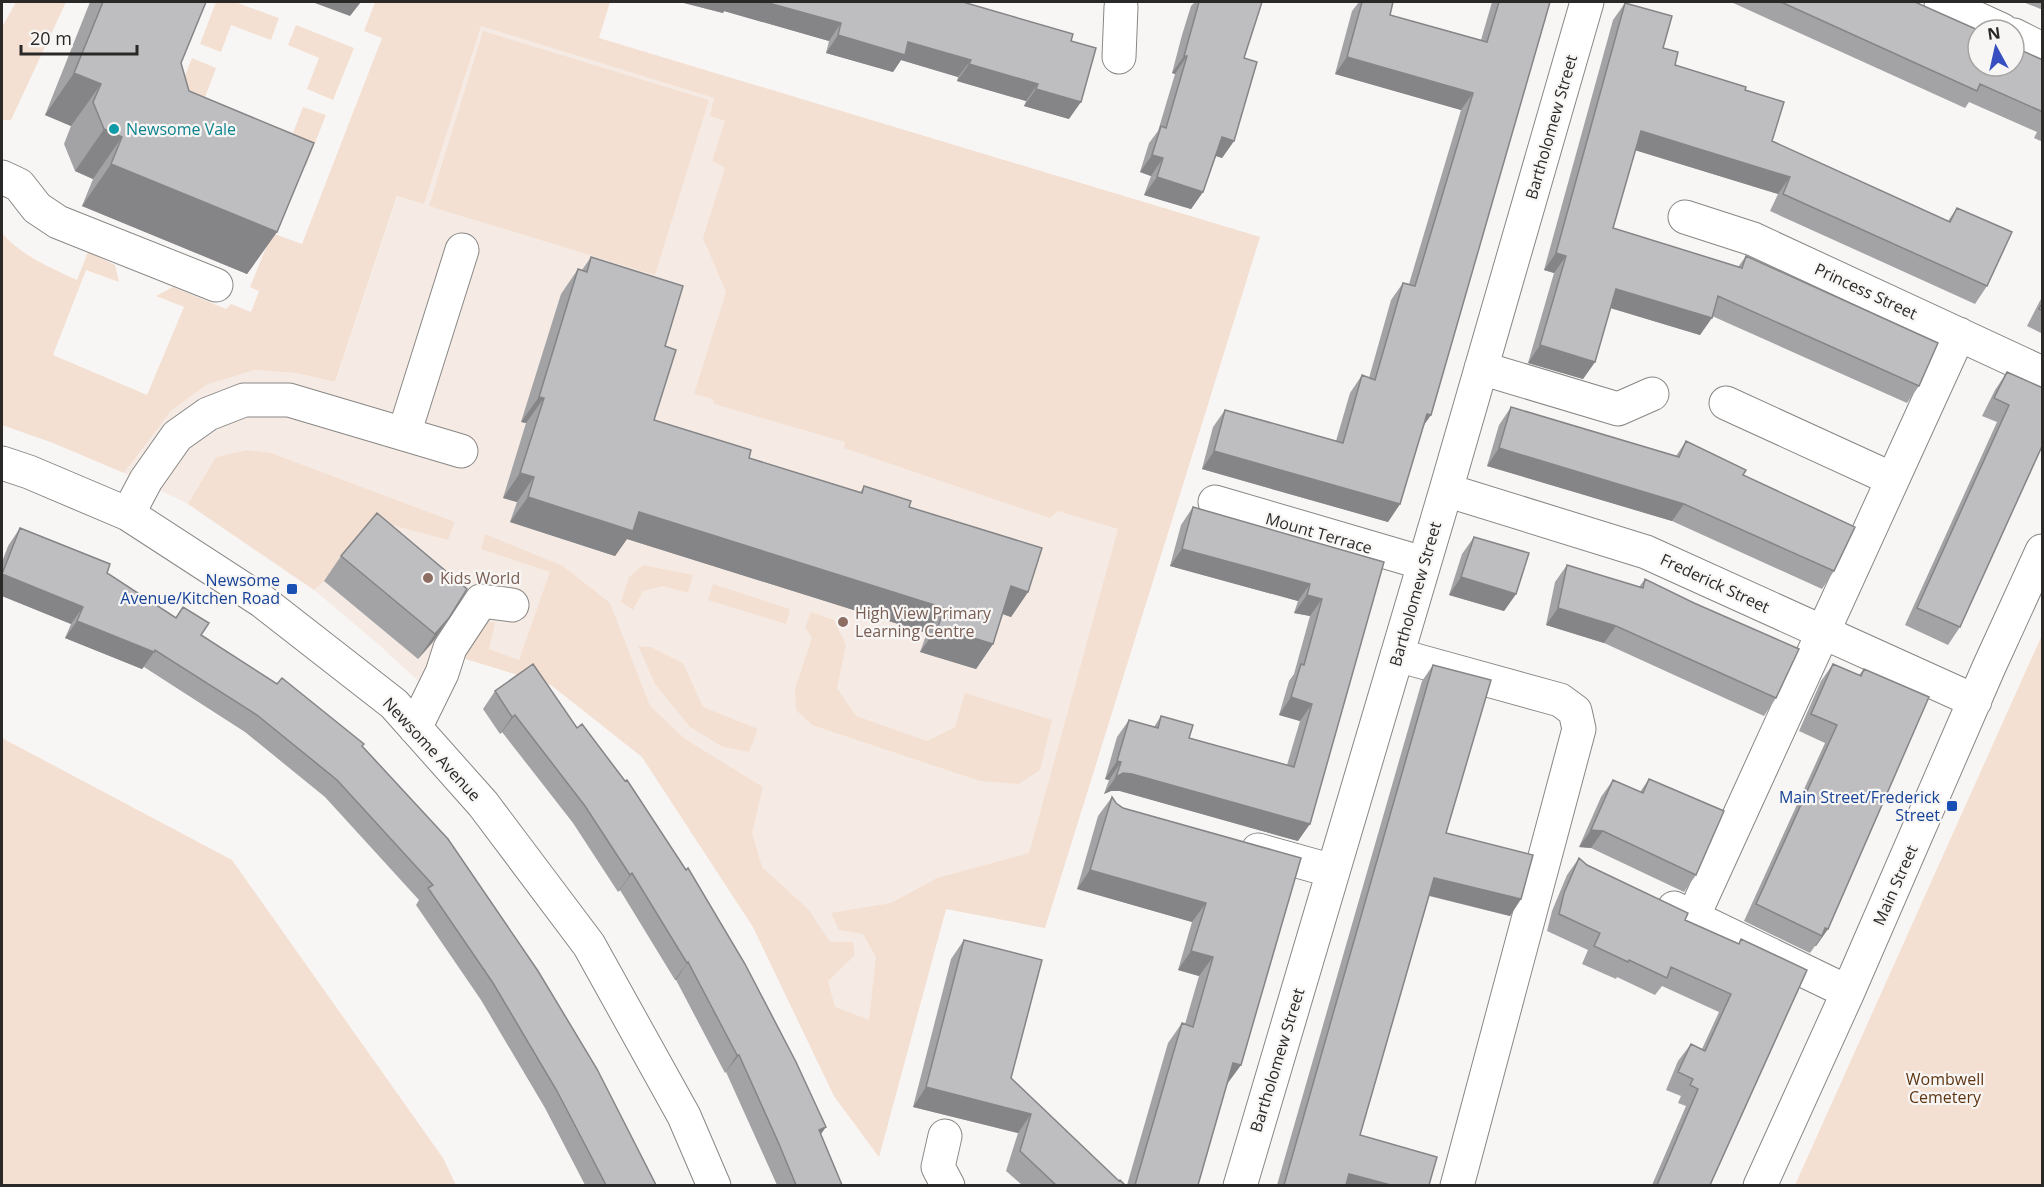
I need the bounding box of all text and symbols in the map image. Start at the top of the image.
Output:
scale bar [21,18,136,56]
north arrow [1966,18,2026,78]
text: N [1986,21,2002,45]
text: 20 m [30,26,72,50]
street label: Bartholomew Street [1520,52,1582,202]
place label: Newsome Vale [126,118,236,140]
marker: Newsome Vale [107,122,121,136]
street label: Princess Street [1811,258,1921,324]
street label: Mount Terrace [1263,507,1375,559]
street label: Bartholomew Street [1384,519,1446,669]
street label: Frederick Street [1657,548,1773,618]
place label: Kids World [440,567,520,589]
place label: Newsome Avenue/Kitchen Road [120,569,280,609]
marker: Kids World [421,571,435,585]
marker: Newsome Avenue/Kitchen Road [285,582,299,596]
place label: High View Primary Learning Centre [855,602,992,642]
marker: High View Primary Learning Centre [836,615,850,629]
street label: Newsome Avenue [378,692,486,806]
place label: Main Street/Frederick Street [1779,786,1941,826]
marker: Main Street/Frederick Street [1945,799,1959,813]
street label: Main Street [1867,841,1923,929]
street label: Bartholomew Street [1245,985,1309,1135]
park label: Wombwell Cemetery [1906,1068,1984,1108]

